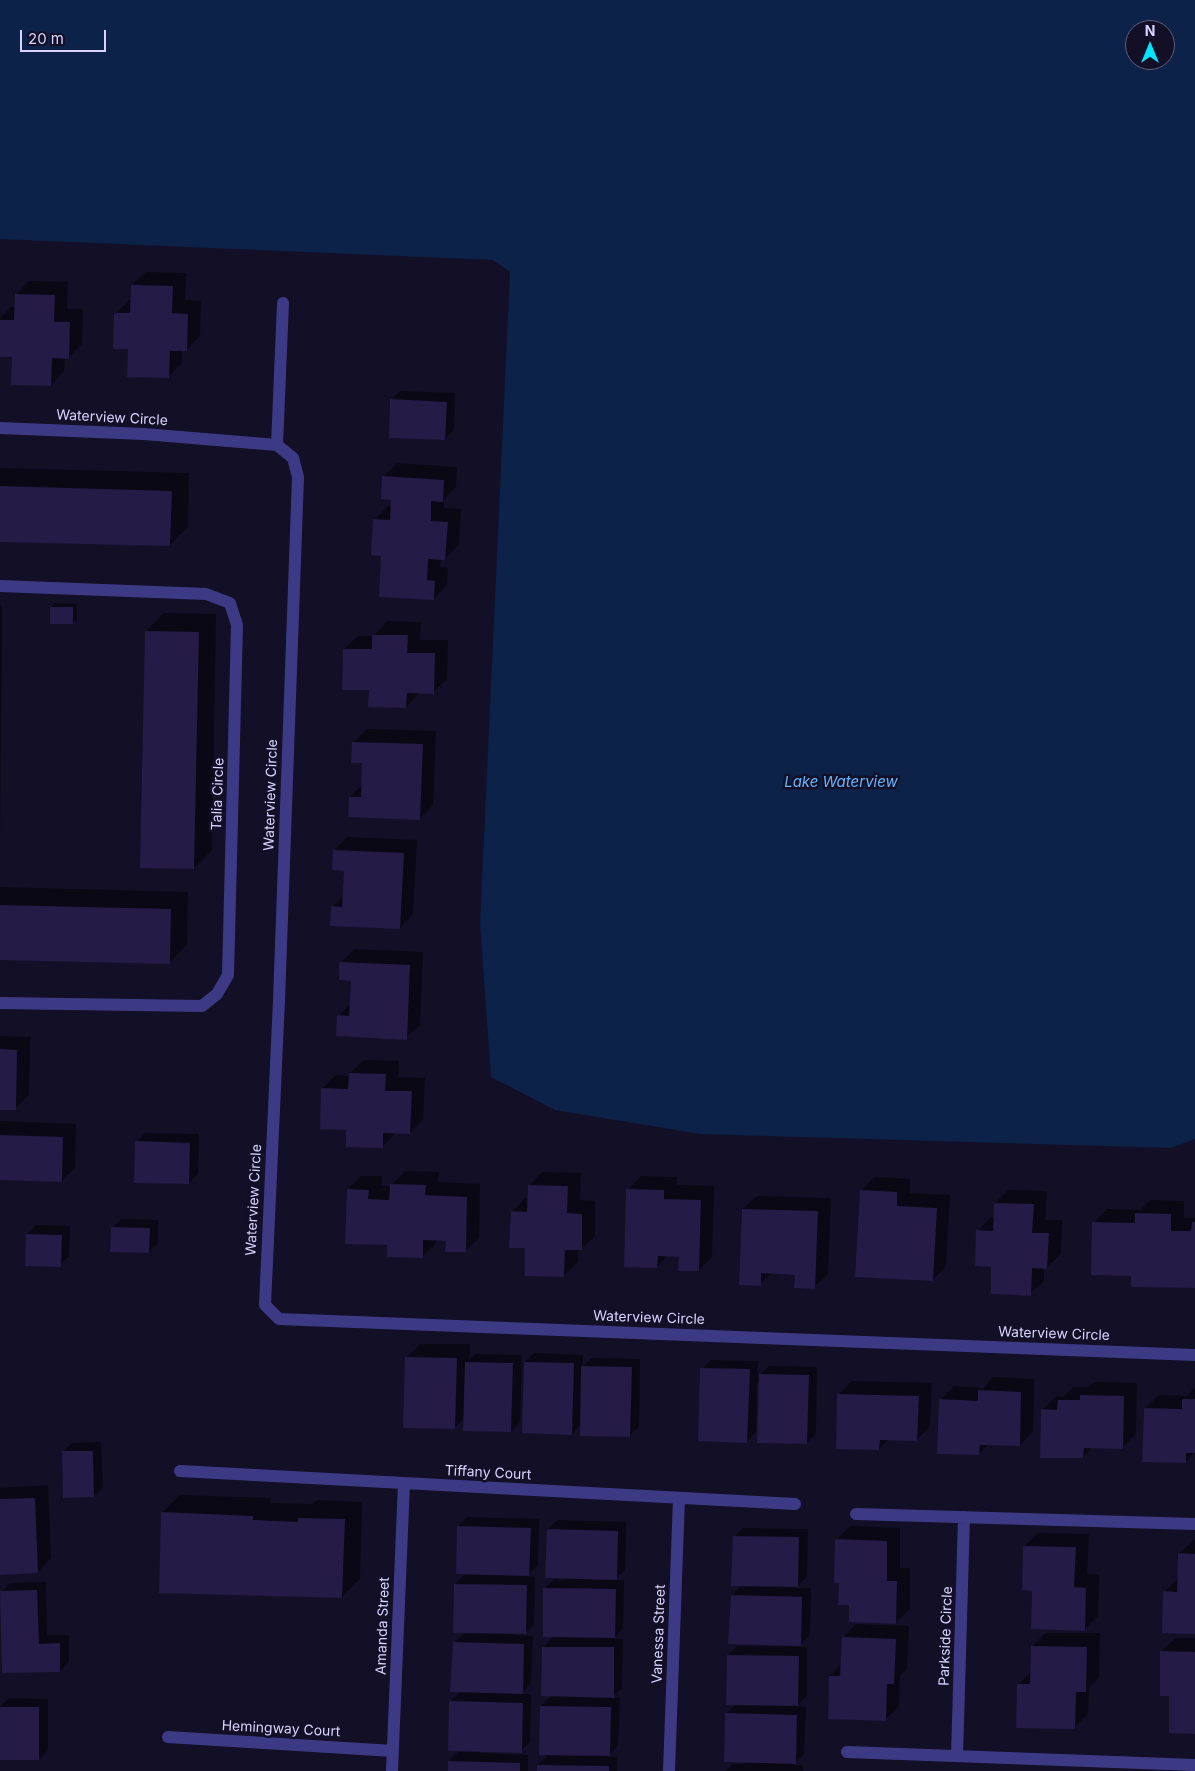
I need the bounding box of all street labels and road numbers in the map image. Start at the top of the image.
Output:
street label: Waterview Circle [56,407,168,429]
street label: Waterview Circle [261,739,281,851]
street label: Talia Circle [208,757,228,831]
street label: Waterview Circle [243,1144,265,1256]
street label: Waterview Circle [593,1308,705,1328]
street label: Waterview Circle [998,1324,1110,1344]
street label: Tiffany Court [444,1462,532,1484]
street label: Amanda Street [373,1577,393,1675]
street label: Vanessa Street [649,1584,669,1684]
street label: Parkside Circle [936,1586,956,1686]
street label: Hemingway Court [221,1717,341,1741]

